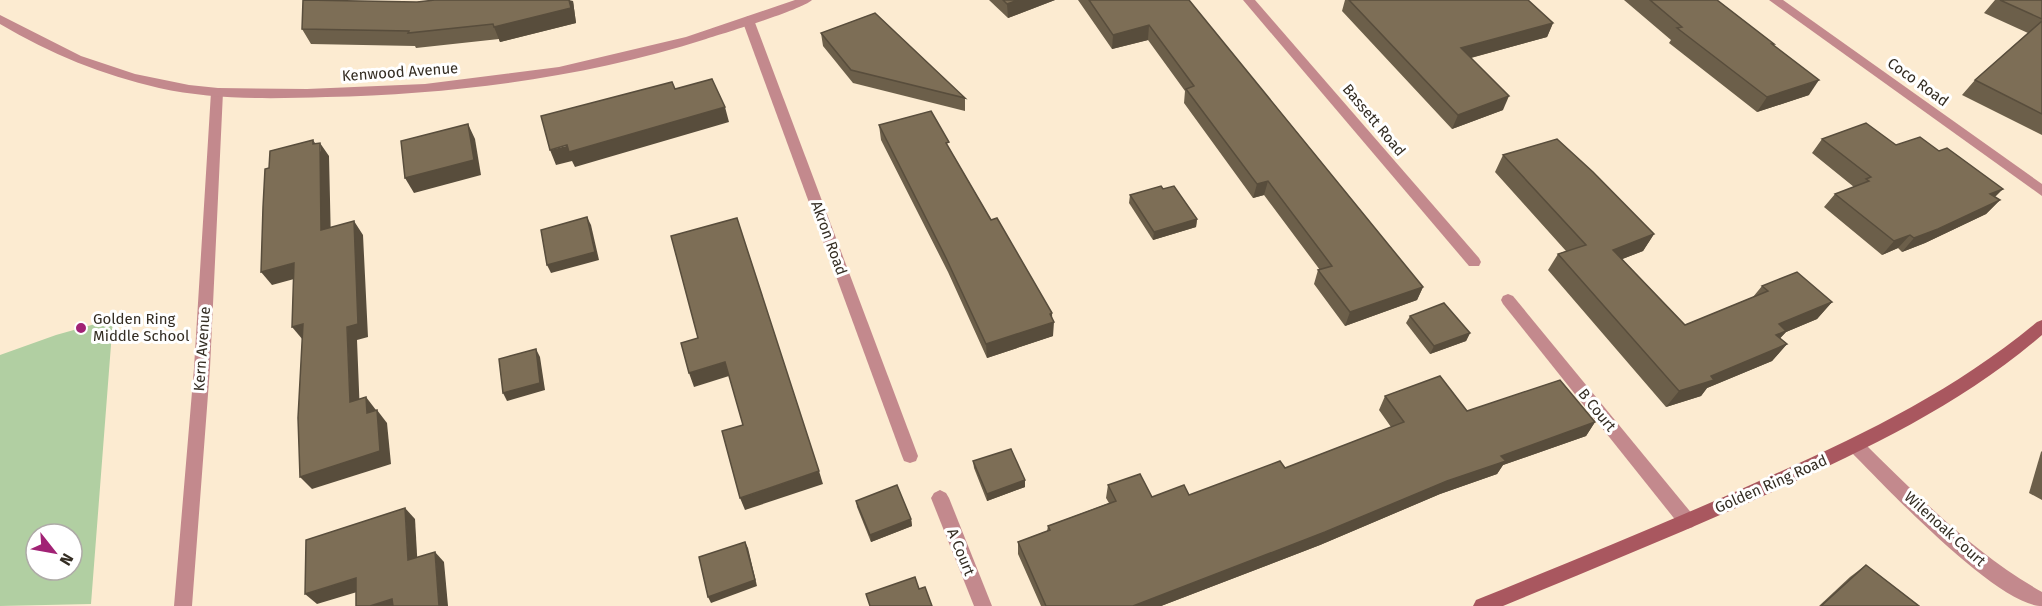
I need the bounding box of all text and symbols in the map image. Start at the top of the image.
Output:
street label: Coco Road [1884,54,1952,110]
street label: Kenwood Avenue [341,59,459,85]
street label: Bassett Road [1339,80,1409,160]
street label: Akron Road [807,198,851,278]
street label: Kern Avenue [190,306,214,392]
place label: Golden Ring Middle School [93,310,190,345]
marker: Golden Ring Middle School [74,321,88,335]
street label: B Court [1574,385,1620,436]
street label: Golden Ring Road [1712,451,1830,517]
street label: Wilenoak Court [1901,488,1990,571]
north arrow [24,522,84,582]
street label: A Court [943,526,979,579]
text: N [56,550,77,569]

